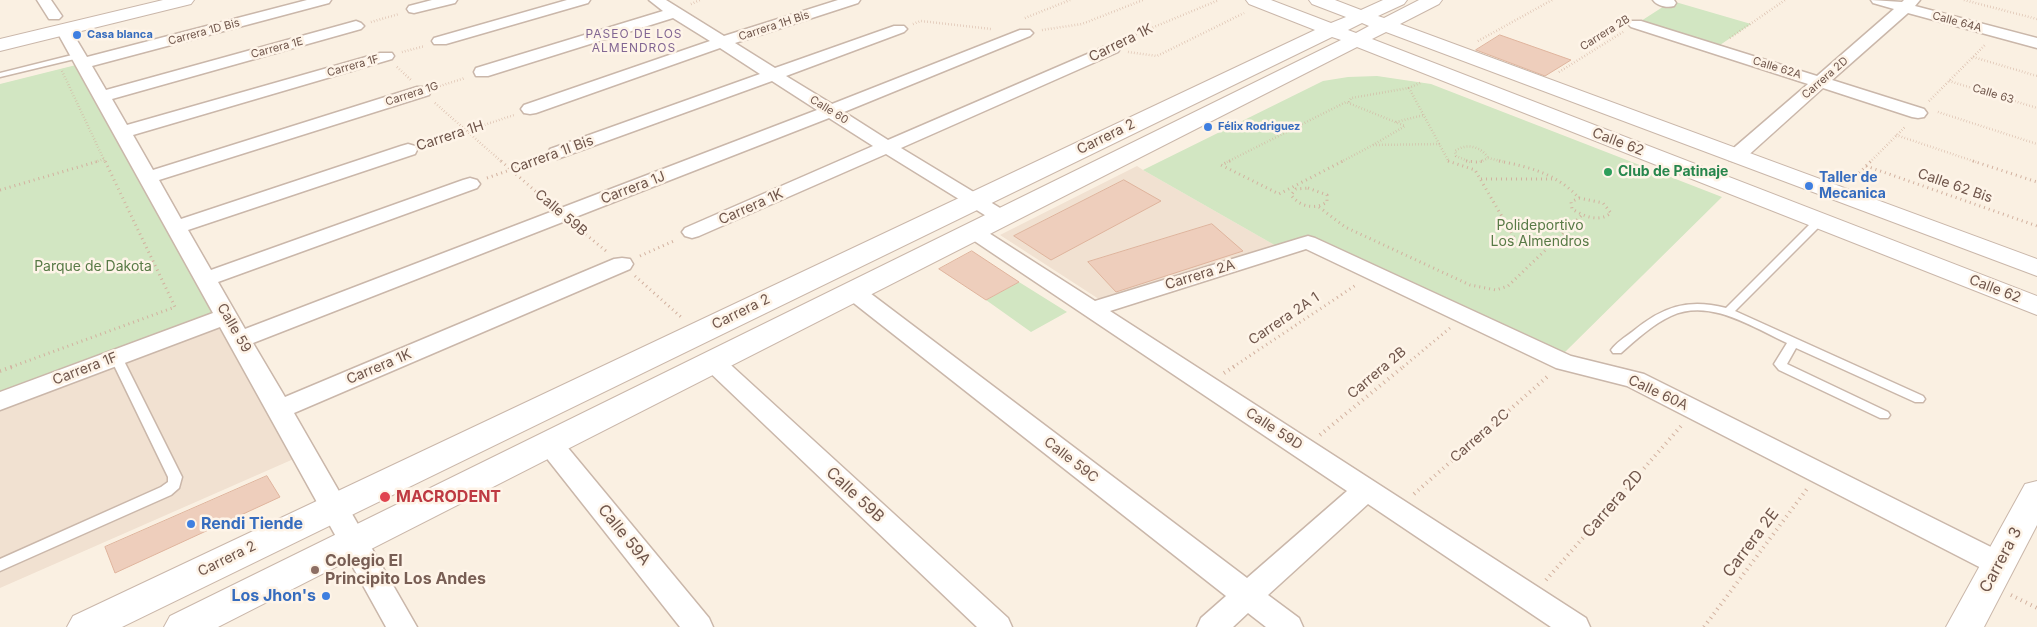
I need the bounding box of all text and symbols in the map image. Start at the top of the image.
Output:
street label: Carrera 1H Bis [737,8,811,44]
street label: Calle 64A [1931,9,1983,35]
street label: Carrera 2B [1578,13,1632,53]
street label: Carrera 1D Bis [167,16,241,48]
street label: Carrera 1K [1086,20,1156,66]
district label: PASEO DE LOS ALMENDROS [584,27,684,55]
place label: Casa blanca [87,28,153,42]
marker: Casa blanca [71,29,83,41]
street label: Carrera 1E [250,35,304,61]
street label: Carrera 1F [326,52,380,80]
street label: Calle 62A [1751,54,1803,82]
street label: Carrera 2D [1799,54,1851,102]
street label: Carrera 1G [384,79,440,109]
street label: Calle 63 [1971,81,2015,107]
street label: Calle 60 [807,93,851,127]
street label: Carrera 2 [1074,116,1138,158]
street label: Carrera 1H [414,117,486,155]
place label: Félix Rodriguez [1218,120,1300,134]
marker: Félix Rodriguez [1202,121,1214,133]
street label: Calle 62 [1590,124,1646,160]
street label: Carrera 1I Bis [508,132,596,178]
place label: Club de Patinaje [1618,164,1728,180]
street label: Calle 62 Bis [1915,165,1995,207]
marker: Club de Patinaje [1602,166,1614,178]
street label: Carrera 1J [598,168,668,208]
place label: Taller de Mecanica [1819,170,1886,202]
marker: Taller de Mecanica [1803,180,1815,192]
street label: Carrera 1K [716,185,786,229]
street label: Calle 59B [531,186,591,240]
park label: Polideportivo Los Almendros [1491,218,1589,250]
street label: Carrera 2A [1163,256,1237,294]
park label: Parque de Dakota [34,259,152,275]
street label: Calle 62 [1967,271,2023,307]
street label: Carrera 2A 1 [1245,289,1323,349]
street label: Carrera 2 [709,291,773,333]
street label: Calle 59 [213,300,255,356]
street label: Carrera 2B [1344,344,1410,402]
street label: Carrera 1K [344,346,414,388]
street label: Carrera 1F [50,349,120,389]
street label: Calle 60A [1625,372,1691,414]
street label: Calle 59D [1242,404,1306,454]
street label: Carrera 2C [1447,406,1513,466]
street label: Calle 59C [1040,434,1102,486]
street label: Calle 59B [822,463,888,527]
street label: Carrera 2D [1579,466,1647,542]
place label: MACRODENT [396,487,501,507]
marker: MACRODENT [378,490,392,504]
street label: Calle 59A [594,501,654,569]
street label: Carrera 2E [1719,505,1783,581]
place label: Rendi Tiende [201,514,303,534]
marker: Rendi Tiende [185,518,197,530]
street label: Carrera 3 [1976,524,2026,596]
street label: Carrera 2 [195,538,259,580]
place label: Colegio El Principito Los Andes [325,551,486,589]
marker: Colegio El Principito Los Andes [309,564,321,576]
place label: Los Jhon's [231,586,316,606]
marker: Los Jhon's [320,590,332,602]

